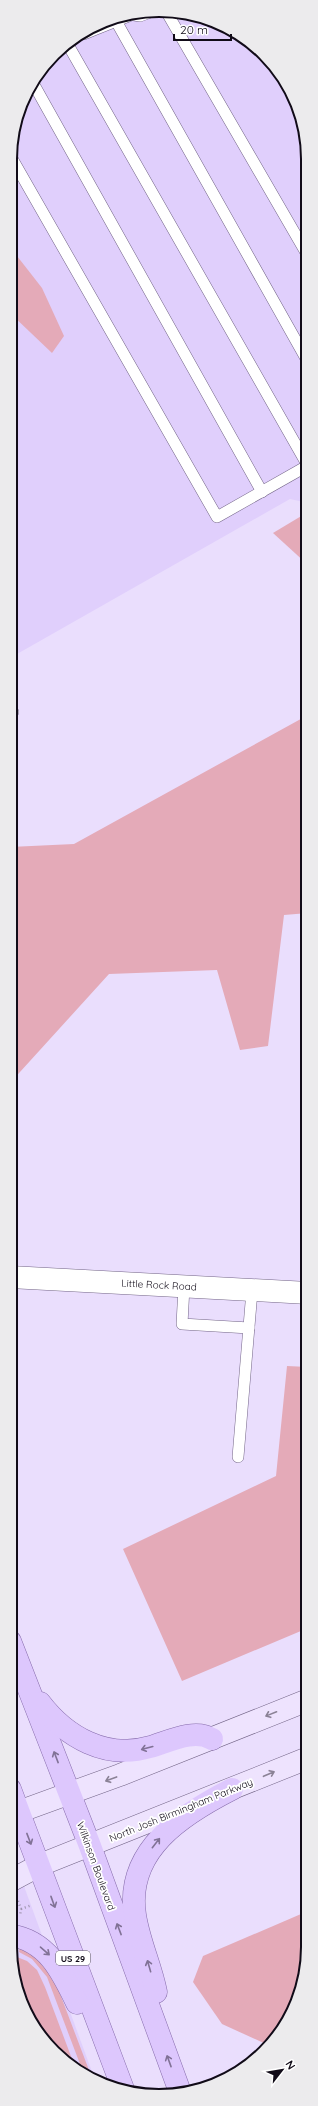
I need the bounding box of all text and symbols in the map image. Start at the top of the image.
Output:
scale bar [174,16,231,42]
text: 20 m [180,22,208,37]
street label: Little Rock Road [121,1277,197,1293]
one-way arrow [266,1711,278,1718]
one-way arrow [141,1744,154,1752]
one-way arrow [51,1752,59,1764]
one-way arrow [262,1770,274,1778]
one-way arrow [105,1775,117,1783]
street label: North Josh Birmingham Parkway [107,1775,255,1845]
street label: Wilkinson Boulevard [74,1820,118,1912]
one-way arrow [26,1832,34,1844]
one-way arrow [152,1837,160,1848]
one-way arrow [49,1896,57,1908]
one-way arrow [114,1923,122,1935]
one-way arrow [40,1947,50,1956]
road number: US 29 [56,1951,90,1965]
one-way arrow [145,1959,152,1972]
north arrow [262,2050,302,2090]
one-way arrow [164,2056,172,2068]
text: N [282,2058,299,2072]

